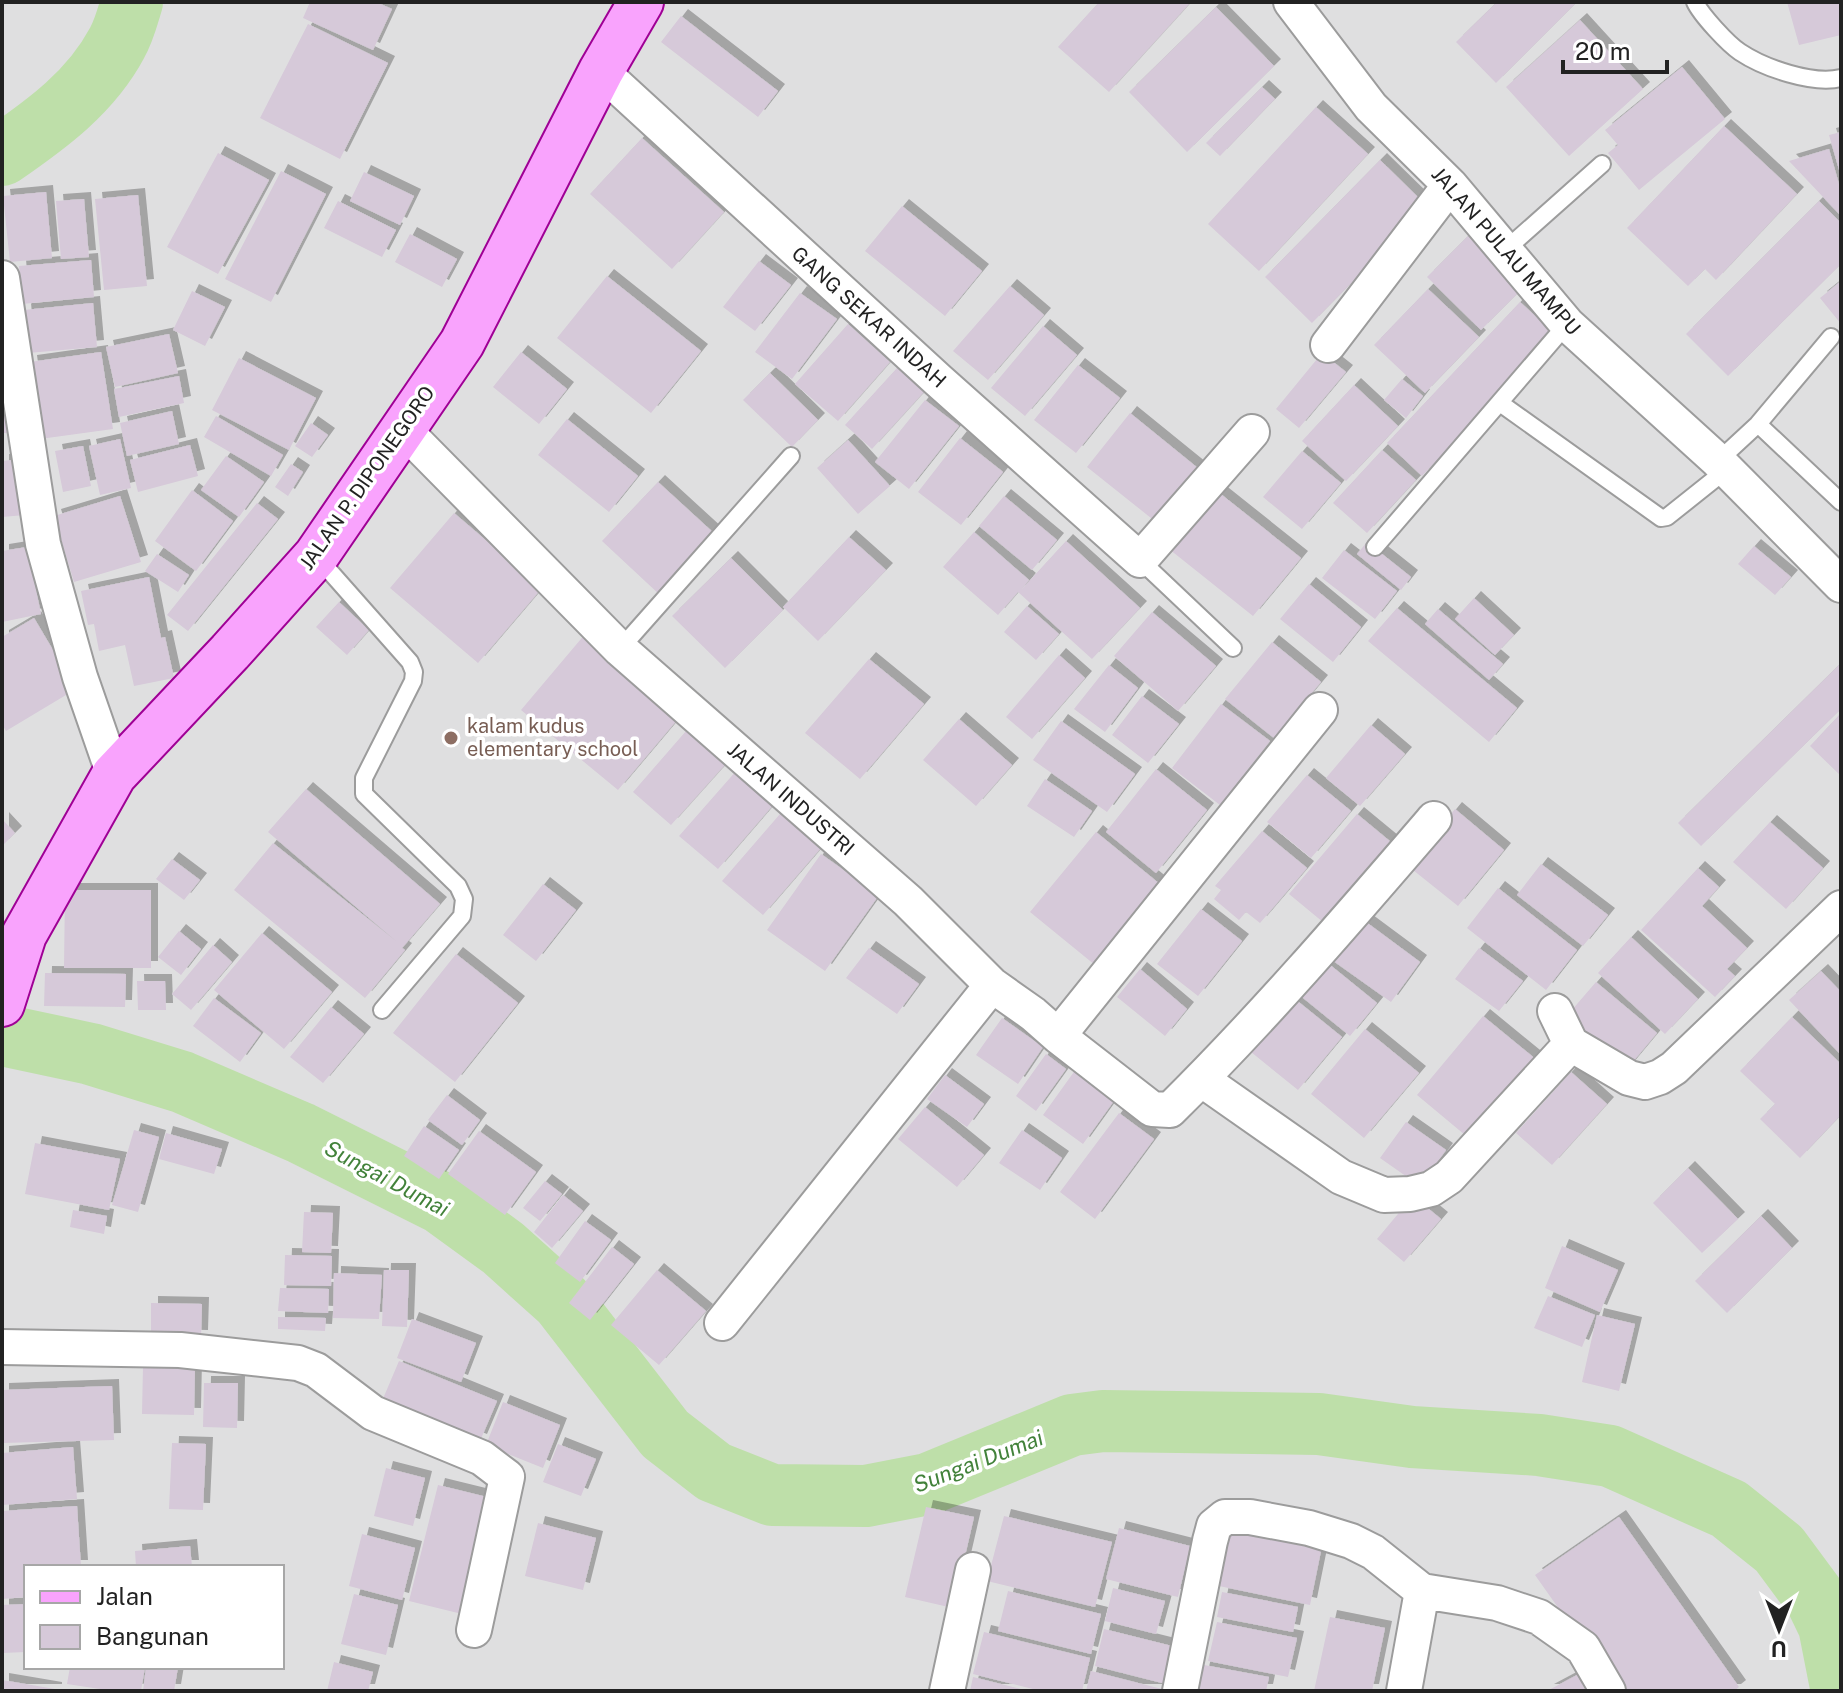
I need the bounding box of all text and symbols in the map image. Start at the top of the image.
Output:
scale bar [1563,24,1667,74]
text: 20 m [1575,37,1631,65]
street label: JALAN PULAU MAMPU [1427,162,1585,340]
street label: GANG SEKAR INDAH [787,241,951,393]
street label: JALAN P. DIPONEGORO [294,381,440,575]
place label: kalam kudus elementary school [467,714,638,761]
marker: kalam kudus elementary school [442,729,460,747]
street label: JALAN INDUSTRI [723,737,859,861]
water label: Sungai Dumai [320,1134,454,1222]
water label: Sungai Dumai [909,1424,1047,1498]
legend [24,1565,284,1669]
text: Jalan [96,1582,153,1610]
north arrow [1739,1589,1819,1669]
text: Bangunan [96,1622,209,1650]
text: U [1771,1636,1787,1662]

